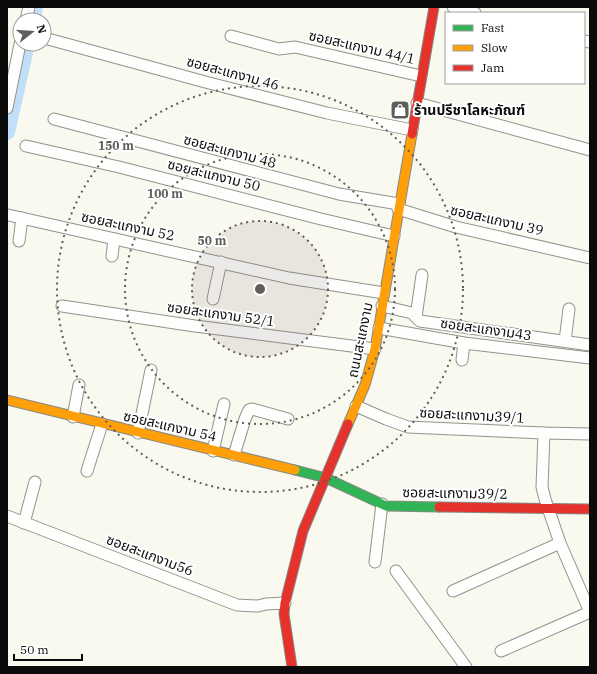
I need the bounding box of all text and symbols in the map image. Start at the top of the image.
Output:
north arrow [12,12,52,52]
legend [445,12,585,84]
text: Fast [481,20,505,35]
text: N [34,23,50,36]
street label: ซอยสะแกงาม 44/1 [307,26,417,68]
text: Slow [481,40,508,55]
street label: ซอยสะแกงาม 46 [185,52,281,94]
text: Jam [481,60,505,75]
shop icon: ร้านปรีชาโลหะภัณฑ์ [389,99,411,121]
place label: ร้านปรีชาโลหะภัณฑ์ [414,101,525,119]
street label: ซอยสะแกงาม 48 [182,130,278,172]
text: 150 m [98,138,134,153]
street label: ซอยสะแกงาม 50 [166,155,262,195]
text: 100 m [147,186,183,201]
street label: ซอยสะแกงาม 39 [449,201,545,239]
street label: ซอยสะแกงาม 52 [80,207,176,245]
text: 50 m [198,233,227,248]
centre of rings [253,282,267,296]
street label: ซอยสะแกงาม 52/1 [166,298,276,330]
street label: ถนนสะแกงาม [343,301,377,379]
street label: ซอยสะแกงาม43 [439,314,533,344]
street label: ซอยสะแกงาม39/1 [419,403,525,427]
street label: ซอยสะแกงาม 54 [122,407,218,445]
street label: ซอยสะแกงาม39/2 [402,483,508,503]
street label: ซอยสะแกงาม56 [104,530,196,580]
scale bar [14,636,82,662]
text: 50 m [20,642,49,657]

